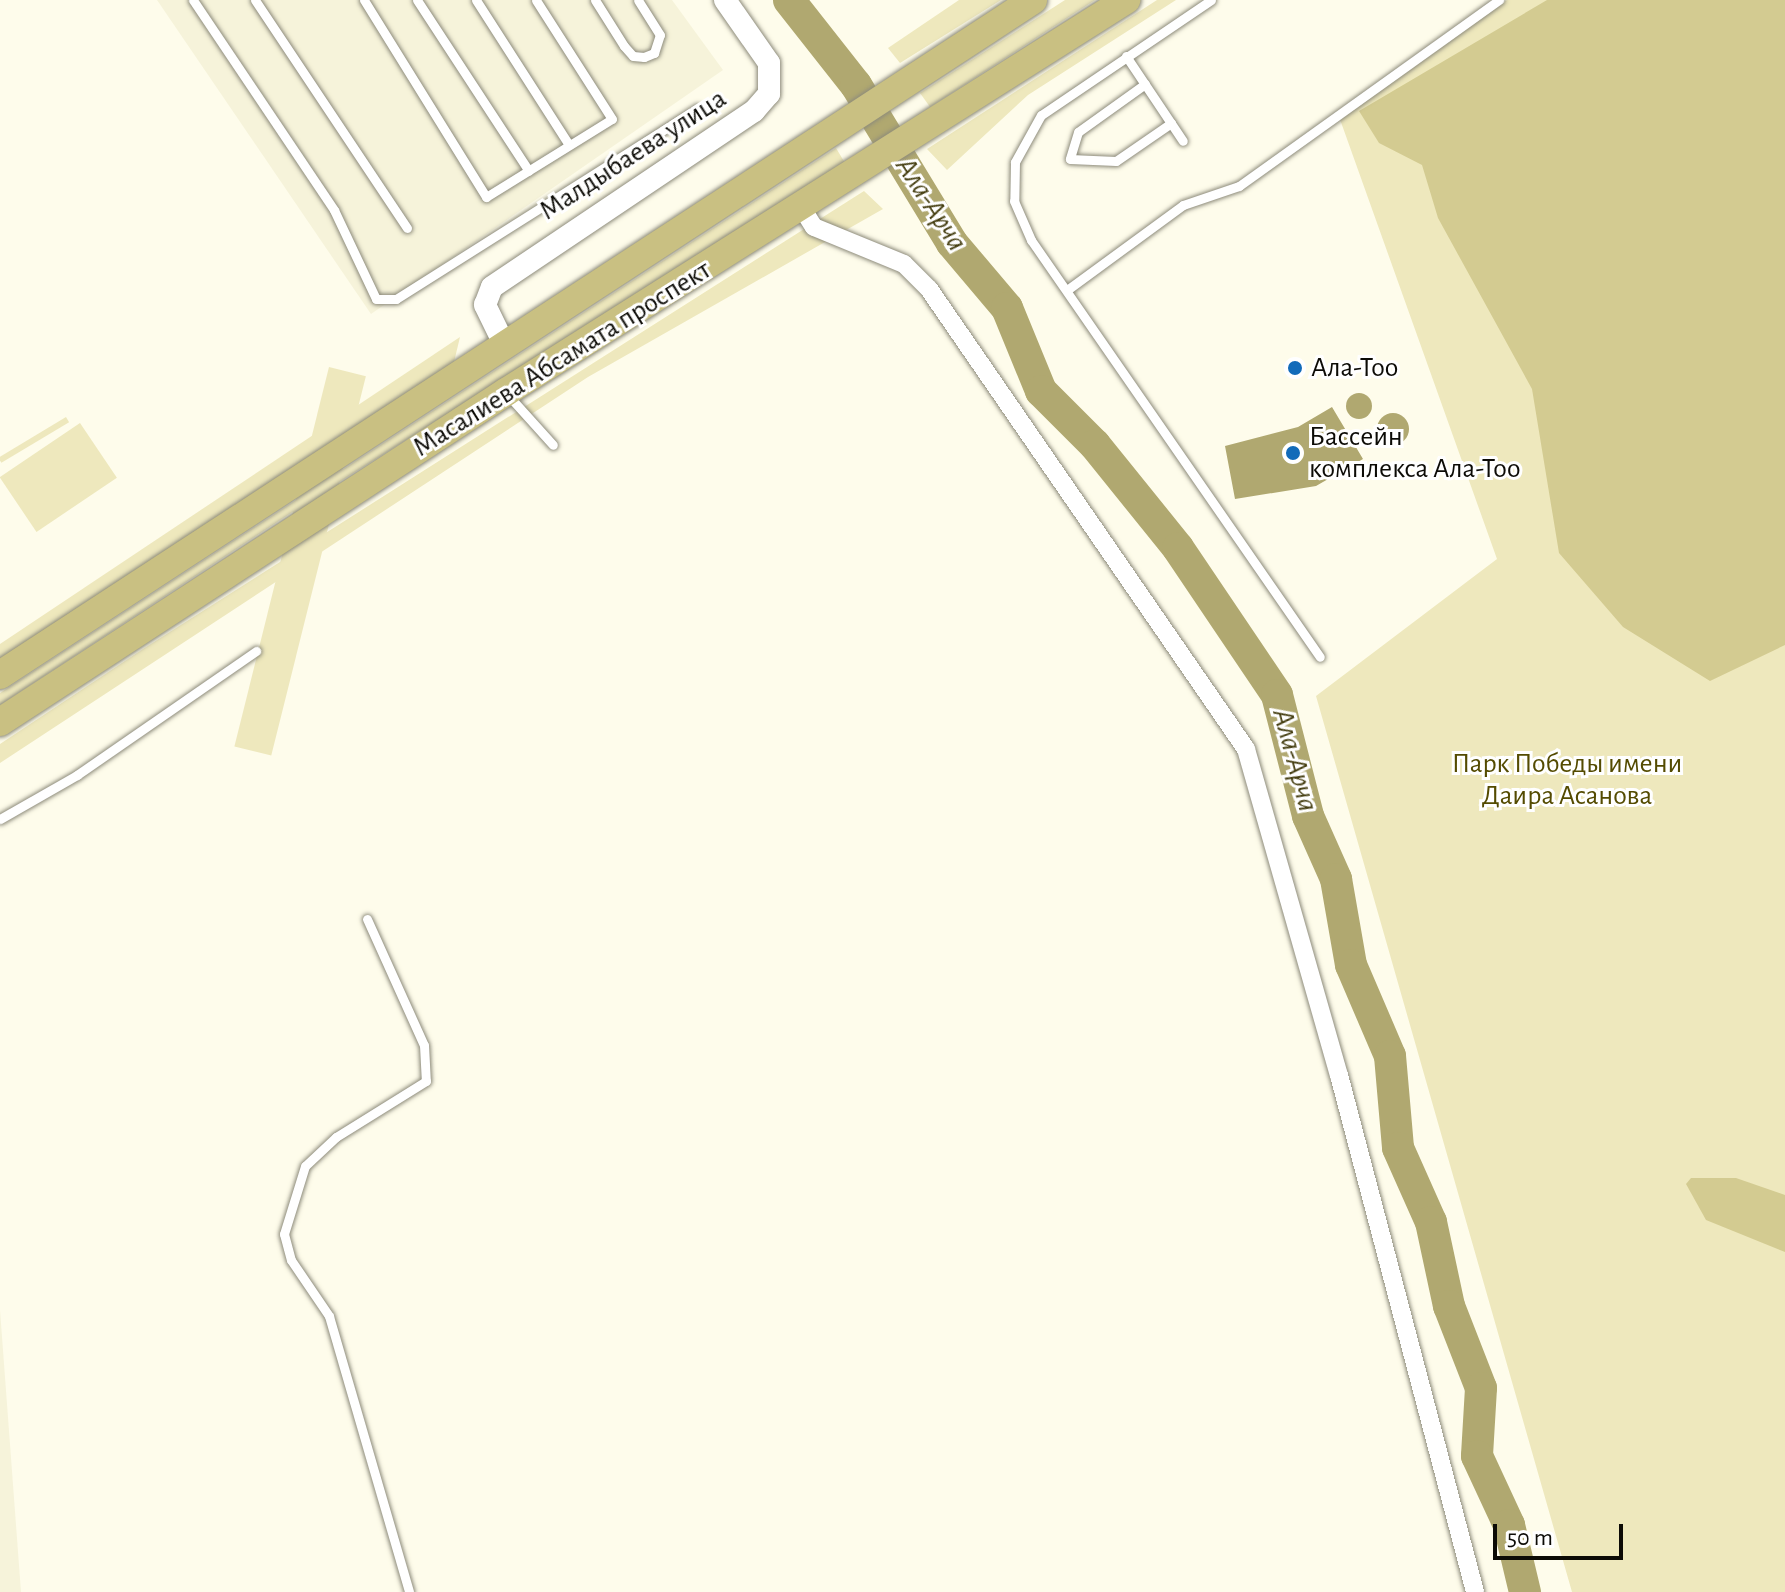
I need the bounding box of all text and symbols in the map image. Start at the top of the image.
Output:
street label: Малдыбаева улица [533,82,733,228]
water label: Ала-Арча [887,150,975,258]
street label: Масалиева Абсамата проспект [407,253,717,465]
place label: Ала-Тоо [1311,351,1398,385]
marker: Ала-Тоо [1286,359,1304,377]
place label: Бассейн комплекса Ала-Тоо [1309,420,1520,486]
marker: Бассейн комплекса Ала-Тоо [1284,444,1302,462]
water label: Ала-Арча [1264,705,1326,815]
park label: Парк Победы имени Даира Асанова [1452,747,1682,813]
scale bar [1497,1508,1627,1558]
text: 50 m [1507,1526,1553,1550]

